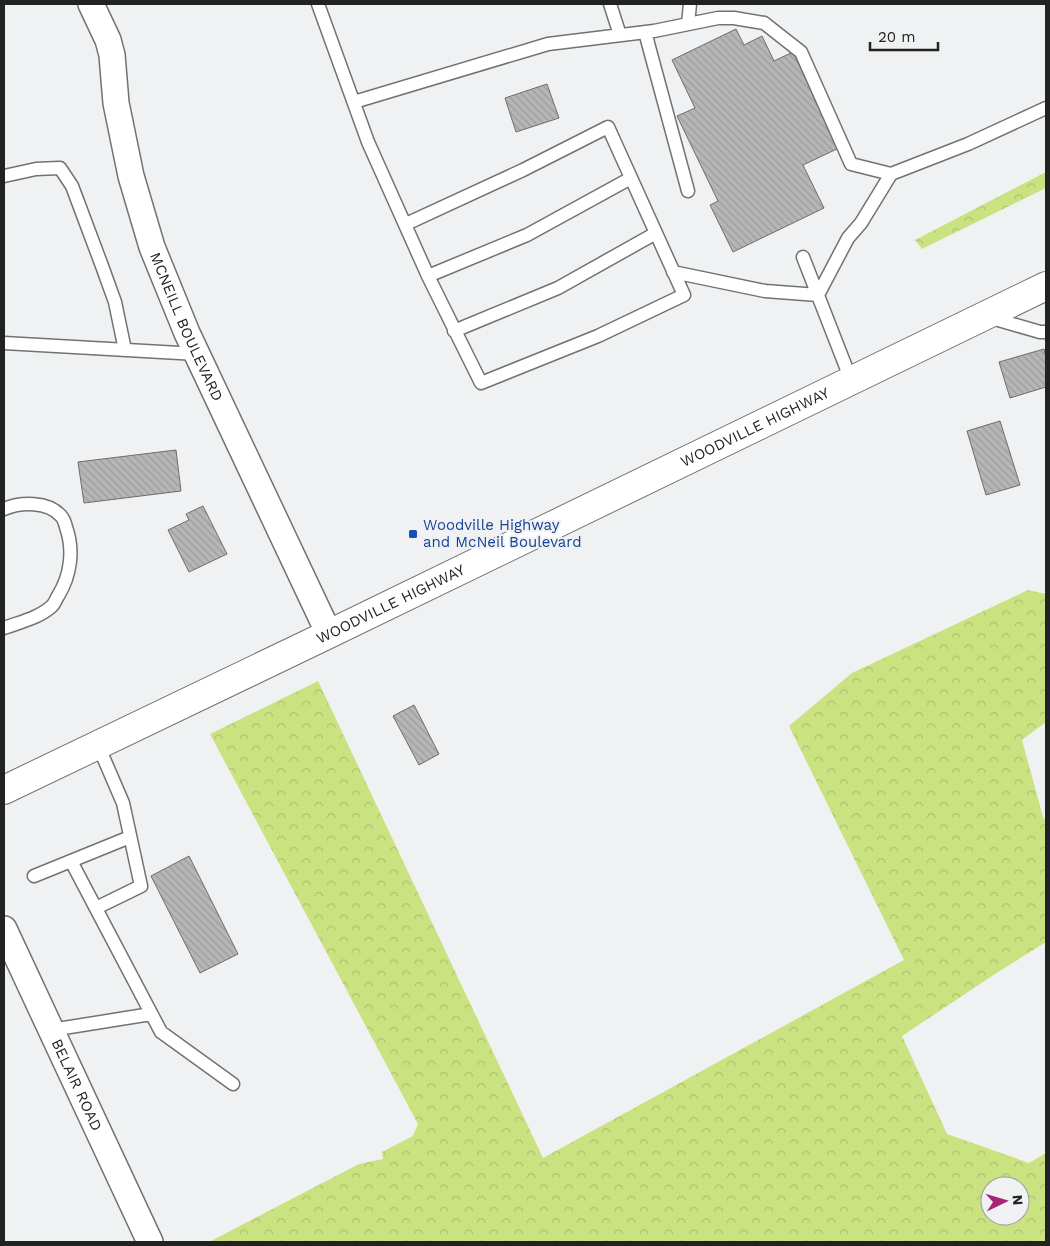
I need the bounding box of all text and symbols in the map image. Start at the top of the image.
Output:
scale bar [870,20,938,52]
text: 20 m [878,28,916,46]
street label: MCNEILL BOULEVARD [146,250,227,404]
street label: WOODVILLE HIGHWAY [678,383,833,471]
place label: Woodville Highway and McNeil Boulevard [423,516,582,551]
marker: Woodville Highway and McNeil Boulevard [407,528,419,540]
street label: WOODVILLE HIGHWAY [313,560,468,648]
street label: BELAIR ROAD [48,1036,106,1134]
north arrow [980,1176,1030,1226]
text: N [1010,1194,1026,1206]

